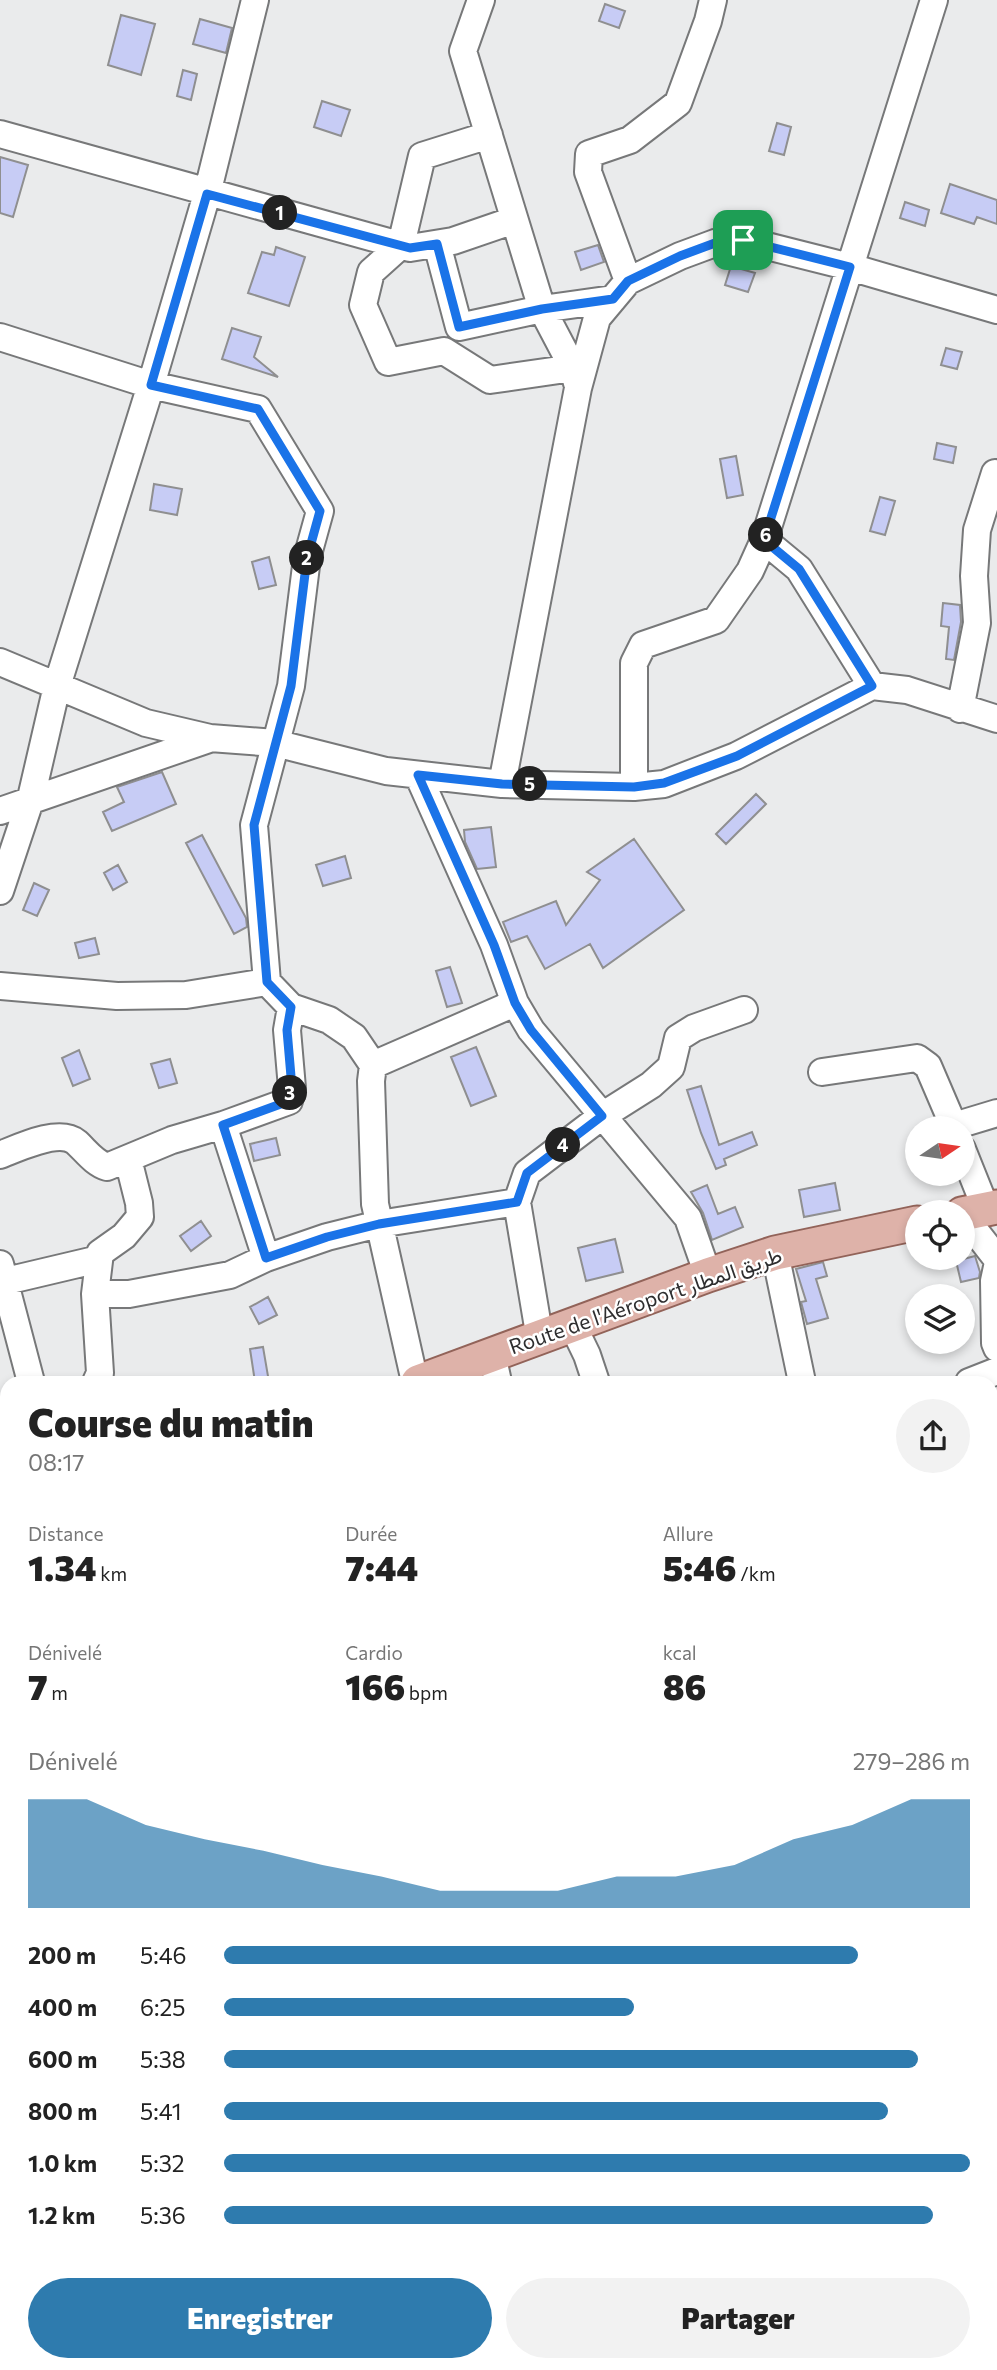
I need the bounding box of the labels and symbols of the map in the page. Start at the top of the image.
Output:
pin: 1 [262,196,298,230]
pin [713,210,773,270]
pin: 6 [748,518,784,552]
pin: 2 [290,540,324,576]
pin: 5 [512,766,548,802]
pin: 3 [272,1076,308,1110]
north arrow [905,1116,975,1186]
pin: 4 [546,1128,580,1162]
street label: Route de l'Aéroport طريق المطار [505,1241,785,1360]

